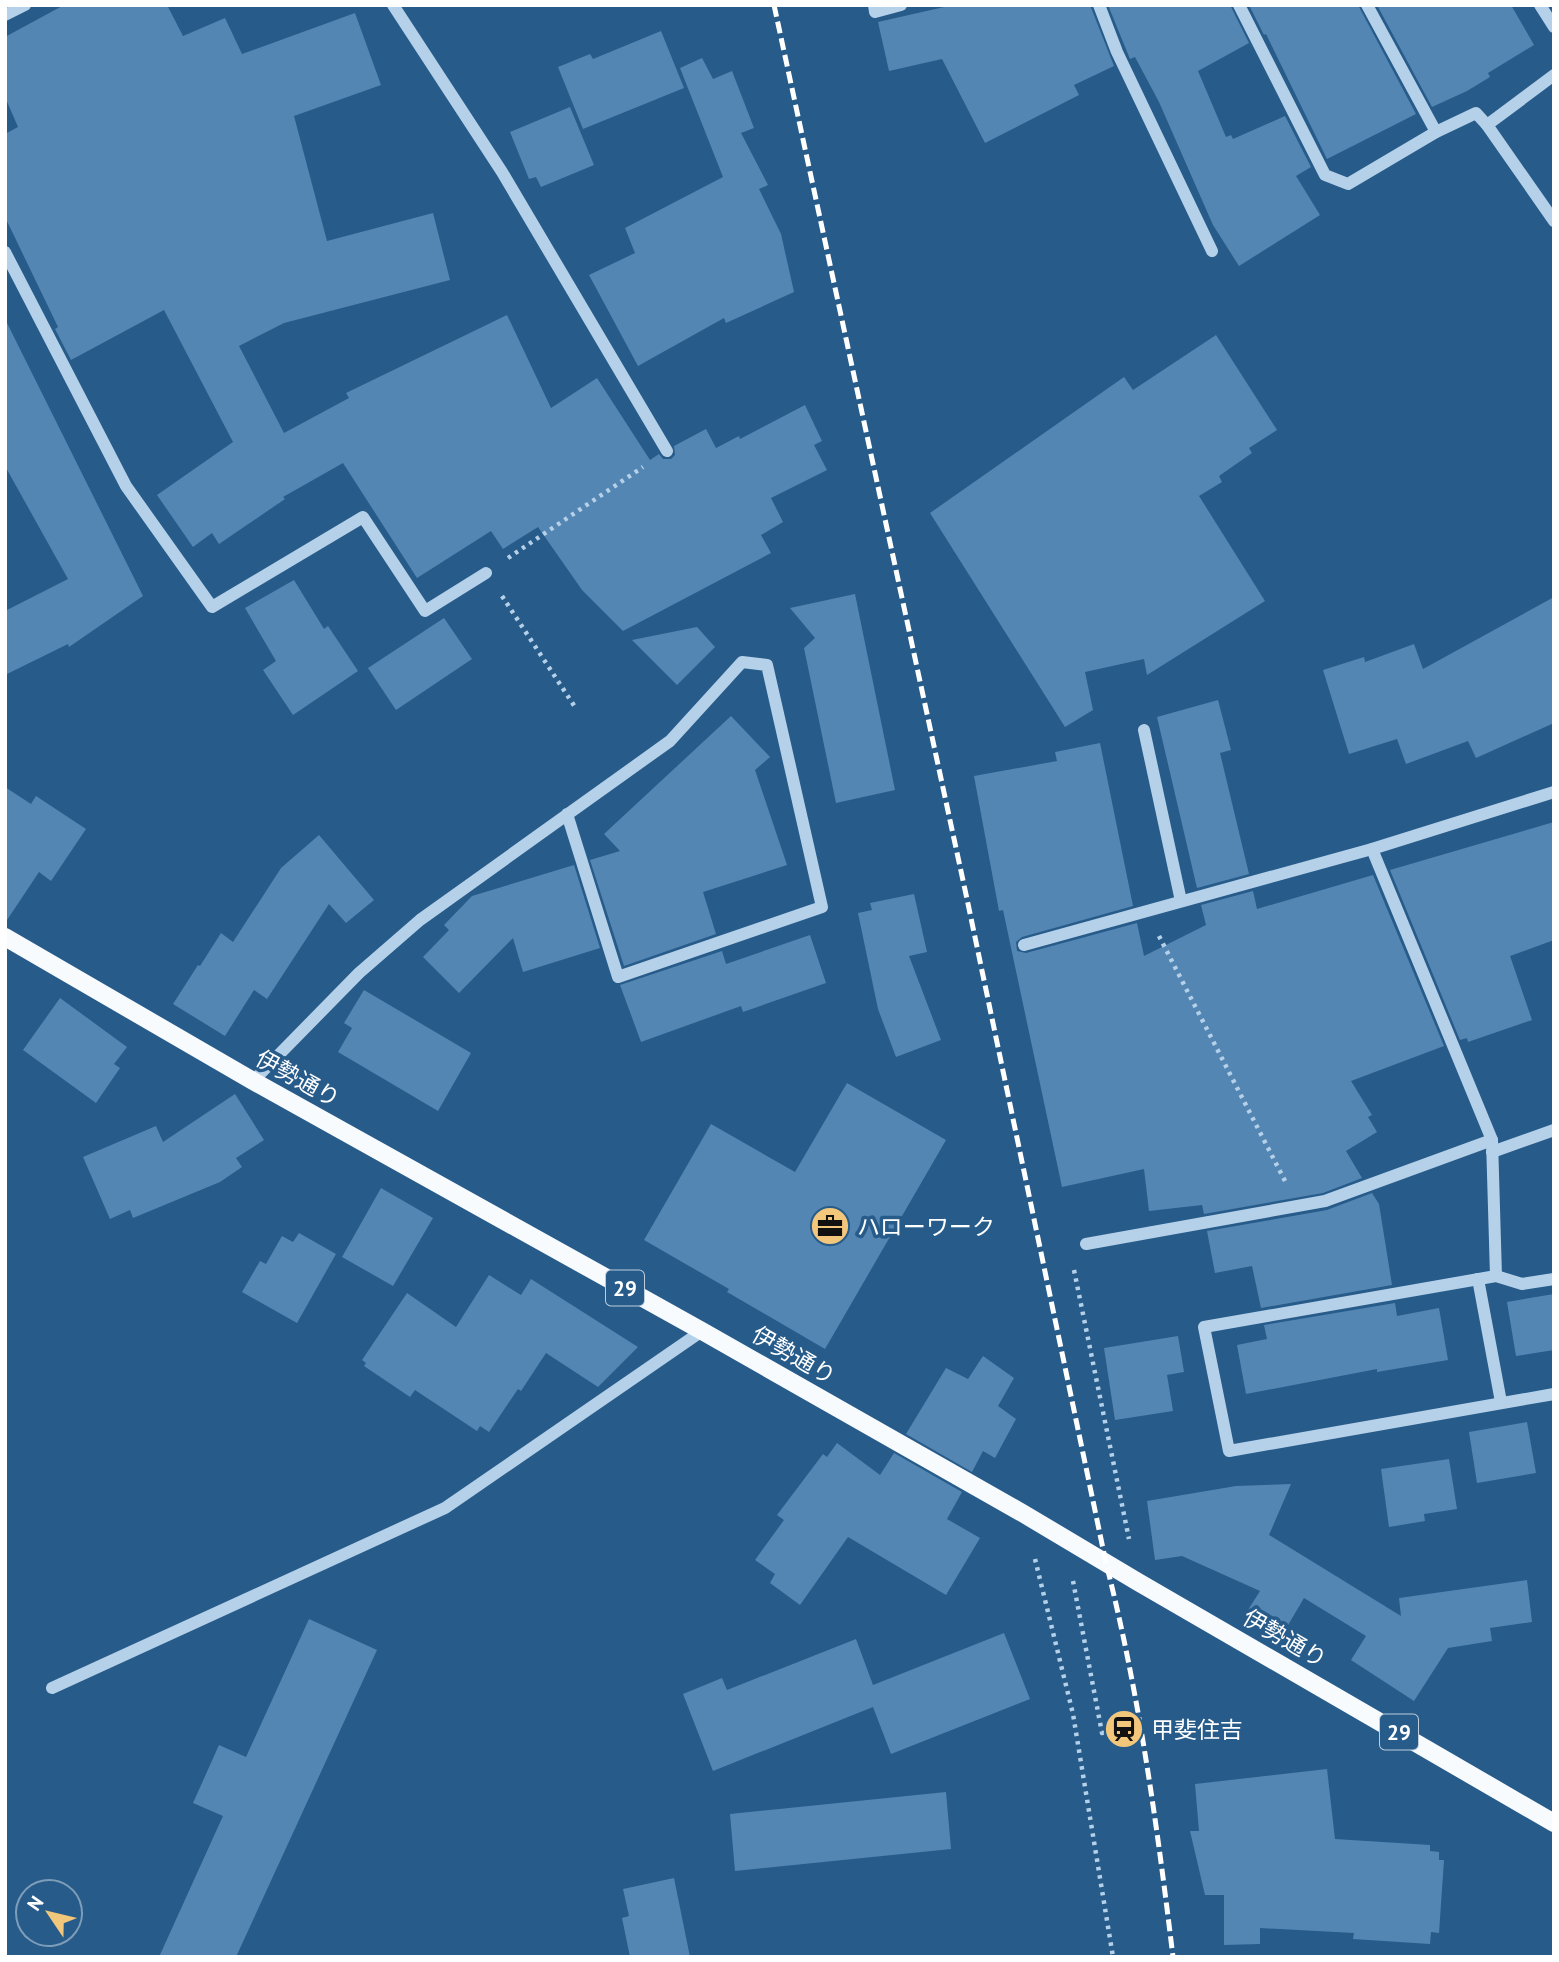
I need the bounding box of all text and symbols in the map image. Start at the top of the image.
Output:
street label: 伊勢通り [251,1043,345,1113]
office icon: ハローワーク [809,1205,851,1247]
place label: ハローワーク [857,1212,995,1241]
road number: 29 [606,1270,644,1306]
street label: 伊勢通り [747,1319,841,1391]
street label: 伊勢通り [1238,1602,1332,1674]
station icon: 甲斐住吉 [1103,1708,1145,1750]
road number: 29 [1380,1714,1418,1750]
place label: 甲斐住吉 [1151,1715,1243,1744]
north arrow [14,1878,84,1948]
text: N [22,1891,48,1915]

